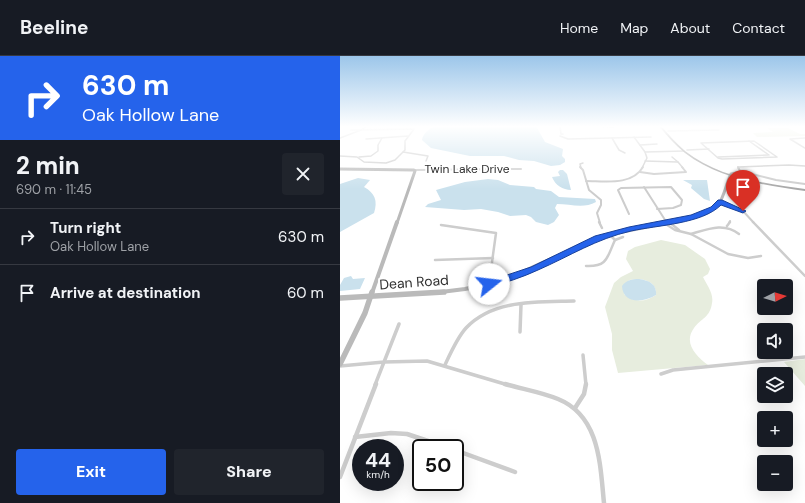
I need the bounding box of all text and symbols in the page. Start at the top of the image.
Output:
text: Beeline [20,15,88,40]
text: Home [560,19,598,37]
text: Map [620,19,648,37]
text: About [670,19,710,37]
text: Contact [732,19,785,37]
text: 630 m [82,67,169,104]
icon: right [16,72,68,124]
text: Oak Hollow Lane [82,103,219,127]
text: 2 min [16,150,80,181]
button: close [282,153,324,195]
street label: Twin Lake Drive [424,161,510,177]
pin [726,170,760,211]
icon: arrive [732,176,754,198]
text: 690 m · 11:45 [16,181,92,198]
text: Turn right [50,218,121,238]
icon: right [16,226,38,248]
text: 630 m [278,227,324,247]
text: Oak Hollow Lane [50,238,149,255]
position arrow [468,263,510,305]
street label: Dean Road [379,271,449,293]
north arrow [757,279,793,315]
map controls [757,279,793,491]
icon: arrive [16,282,38,304]
text: Arrive at destination [50,283,201,303]
text: 60 m [287,283,324,303]
button: sound [757,323,793,359]
button: layers [757,367,793,403]
button: + [757,411,793,447]
speed limit sign: 50 [412,439,464,491]
text: 44 [365,447,391,473]
button: Exit [16,449,166,495]
button: Share [174,449,324,495]
button: − [757,455,793,491]
text: km/h [366,468,390,481]

